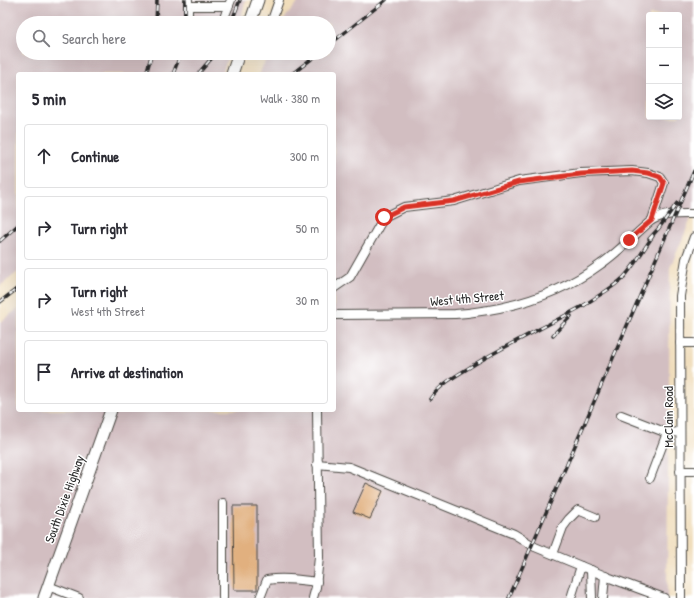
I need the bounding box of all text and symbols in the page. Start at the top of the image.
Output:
map controls [646,12,682,120]
button: + [646,12,682,48]
search box [16,16,336,60]
icon: search [30,27,52,49]
text: Search here [62,28,126,49]
button: − [646,48,682,84]
button: layers [646,84,682,120]
text: 5 min [32,87,66,110]
text: Walk · 380 m [260,89,320,107]
icon: ahead [33,145,55,167]
text: Continue [71,146,119,167]
text: 300 m [290,147,319,165]
route start [375,208,393,226]
icon: right [33,217,55,239]
text: Turn right [71,218,127,239]
text: 50 m [296,219,319,237]
route end [620,231,638,249]
text: Turn right [71,281,127,302]
street label: West 4th Street [429,286,505,310]
icon: right [33,289,55,311]
text: 30 m [296,291,319,309]
text: West 4th Street [71,302,145,320]
icon: arrive [33,361,55,383]
text: Arrive at destination [71,362,183,383]
street label: McClain Road [659,386,677,448]
street label: South Dixie Highway [40,452,88,545]

